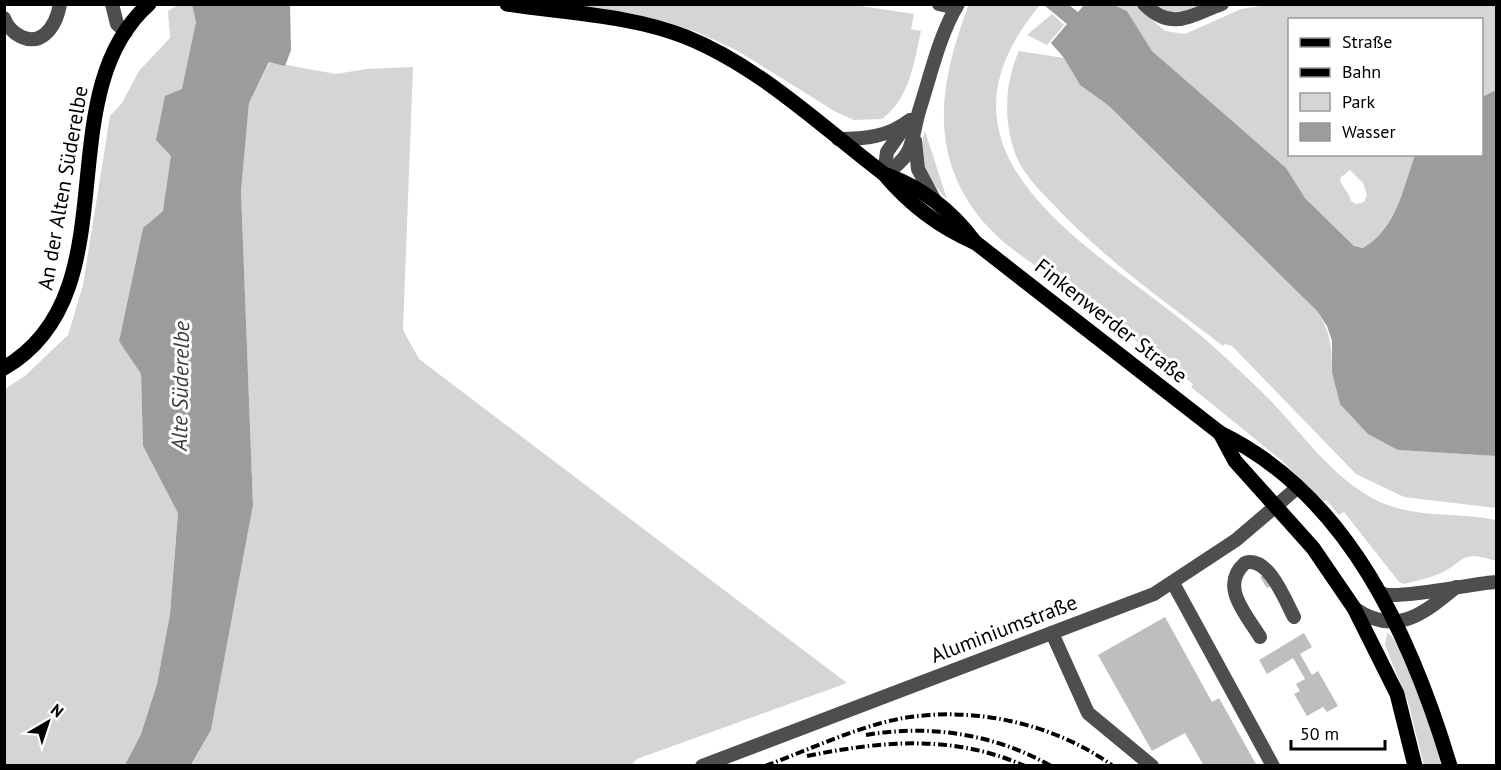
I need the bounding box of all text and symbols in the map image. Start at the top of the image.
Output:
legend [1288,18,1483,156]
text: Straße [1342,30,1393,53]
text: Bahn [1342,60,1381,83]
street label: An der Alten Süderelbe [31,84,94,292]
text: Park [1342,90,1375,113]
text: Wasser [1342,120,1396,143]
street label: Finkenwerder Straße [1029,253,1193,389]
water label: Alte Süderelbe [165,320,195,452]
street label: Aluminiumstraße [927,588,1081,669]
north arrow [18,692,78,752]
text: N [47,699,68,721]
scale bar [1291,713,1386,751]
text: 50 m [1300,722,1339,745]

